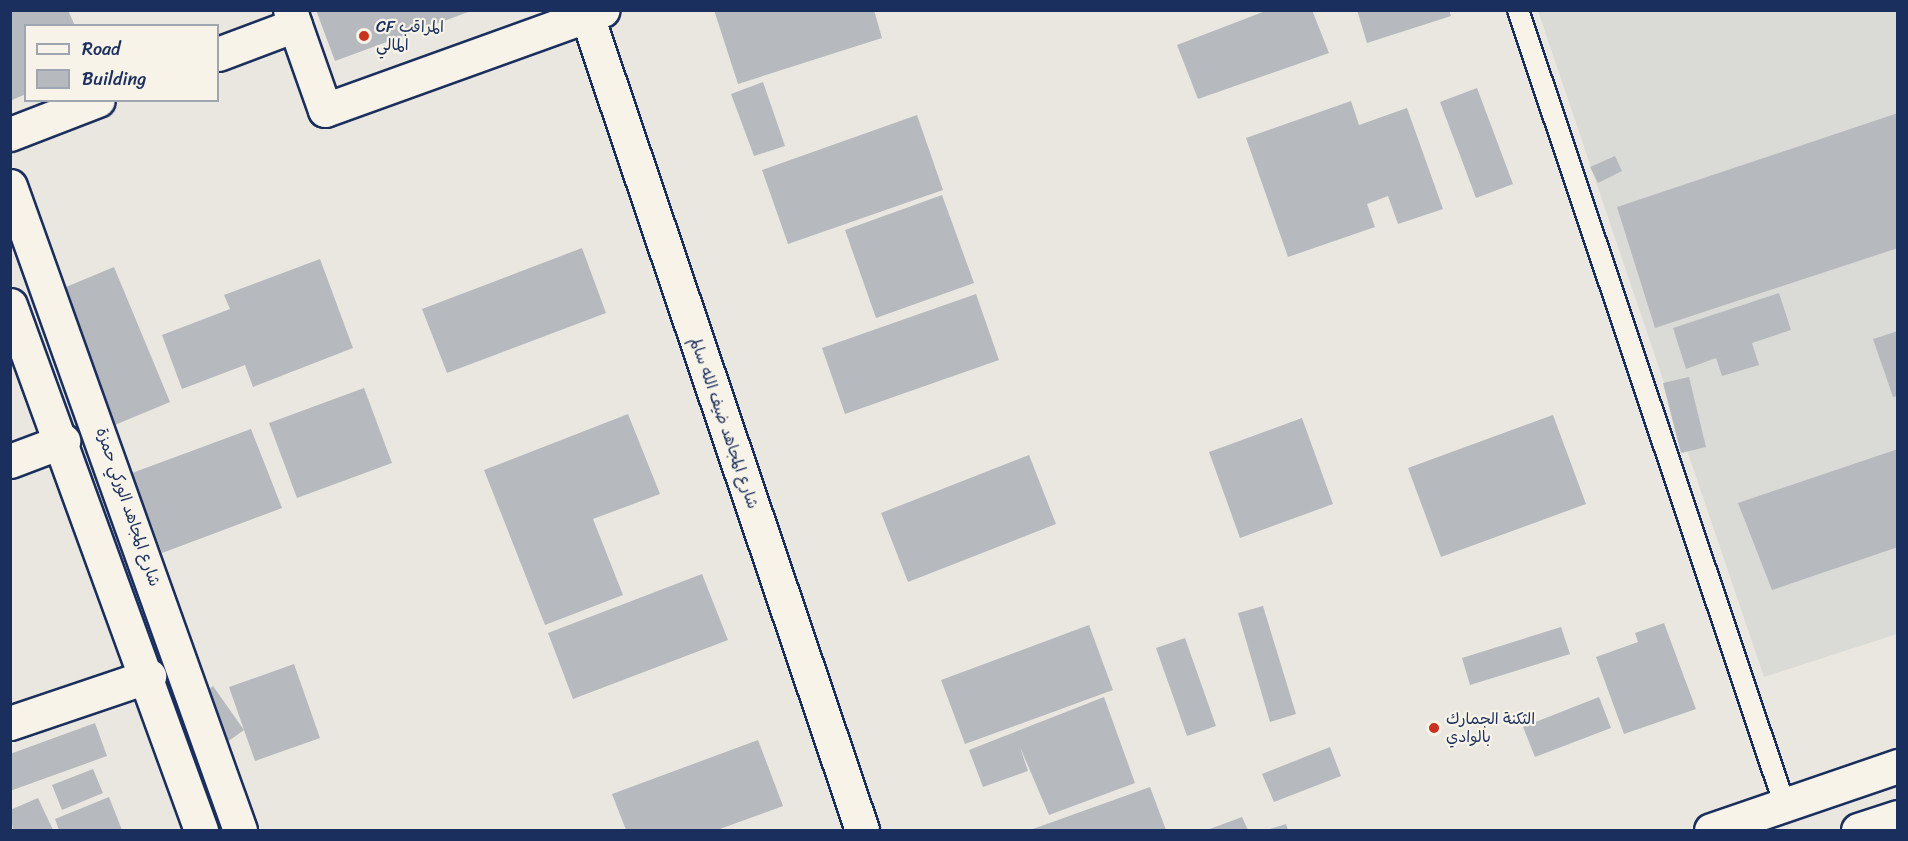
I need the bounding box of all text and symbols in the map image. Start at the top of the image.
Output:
place label: CF المراقب المالي [376,17,444,55]
legend [24,24,219,102]
marker: CF المراقب المالي [357,29,371,43]
text: Road [82,33,121,65]
text: Building [82,63,146,95]
street label: شارع المجاهد ضيف الله سالم [686,335,762,511]
street label: شارع المجاهد الوركي حمزة [92,425,164,589]
place label: الثكنة الجمارك بالوادي [1446,709,1535,747]
marker: الثكنة الجمارك بالوادي [1427,721,1441,735]

